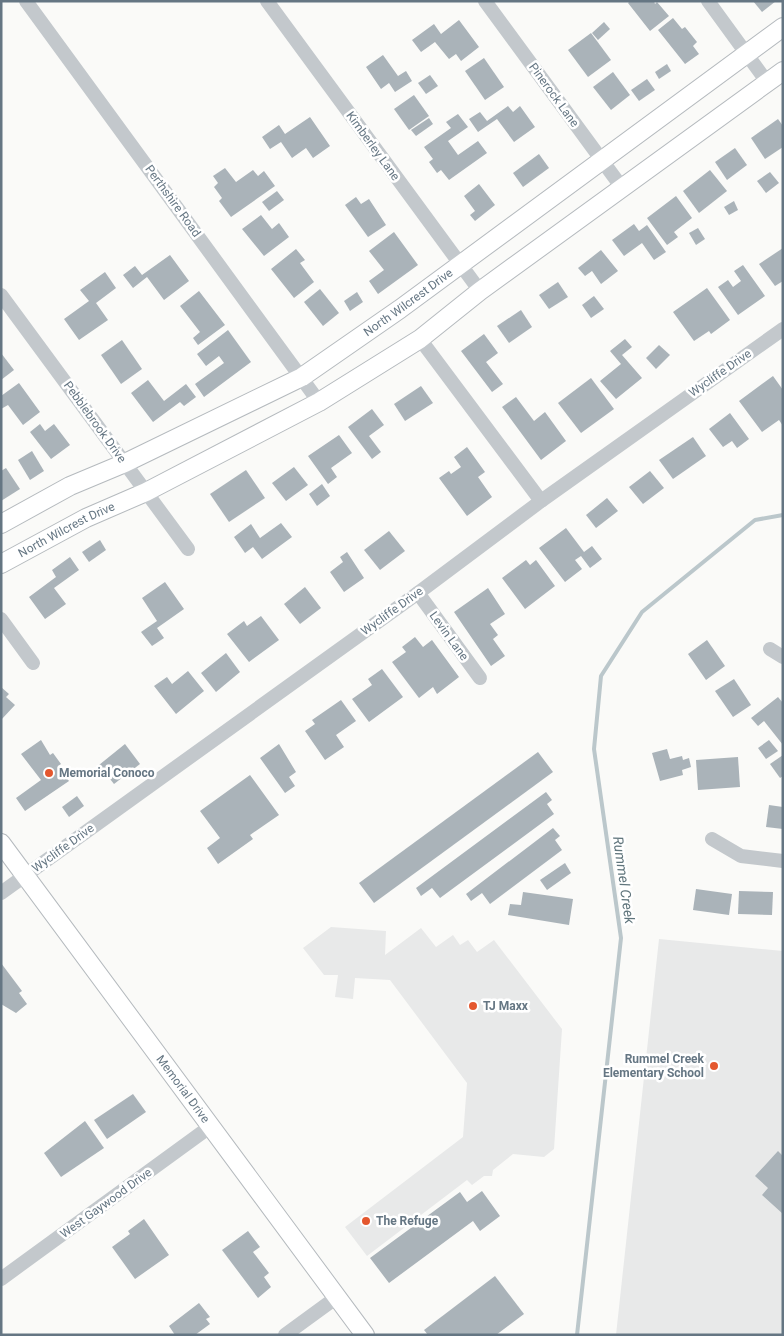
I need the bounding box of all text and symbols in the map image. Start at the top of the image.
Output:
street label: Pinerock Lane [526,60,582,130]
street label: Kimberley Lane [343,109,403,183]
street label: Perthshire Road [142,162,204,240]
street label: North Wilcrest Drive [361,266,456,339]
street label: Wycliffe Drive [686,346,754,400]
street label: Pebblebrook Drive [61,379,129,465]
street label: North Wilcrest Drive [16,499,117,560]
street label: Wycliffe Drive [358,584,426,638]
street label: Levin Lane [427,609,471,663]
place label: Memorial Conoco [59,766,155,780]
marker: Memorial Conoco [43,767,55,779]
street label: Wycliffe Drive [29,821,97,875]
water label: Rummel Creek [610,835,638,926]
place label: TJ Maxx [483,999,529,1013]
marker: TJ Maxx [467,1000,479,1012]
street label: Memorial Drive [153,1052,213,1126]
place label: Rummel Creek Elementary School [603,1052,705,1080]
marker: Rummel Creek Elementary School [708,1060,720,1072]
street label: West Gaywood Drive [58,1165,154,1241]
place label: The Refuge [376,1214,439,1228]
marker: The Refuge [360,1215,372,1227]

